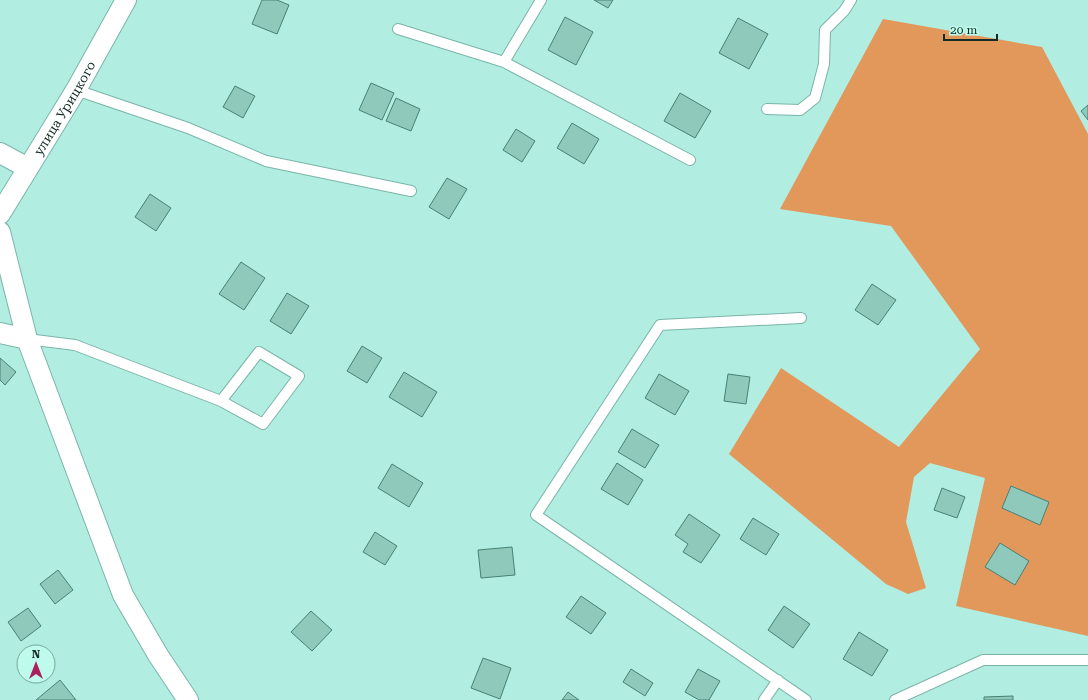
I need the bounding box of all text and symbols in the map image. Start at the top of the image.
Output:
scale bar [944,16,997,42]
text: 20 m [950,23,977,37]
street label: улица Урицкого [30,58,98,158]
north arrow [16,644,56,684]
text: N [32,648,41,661]

